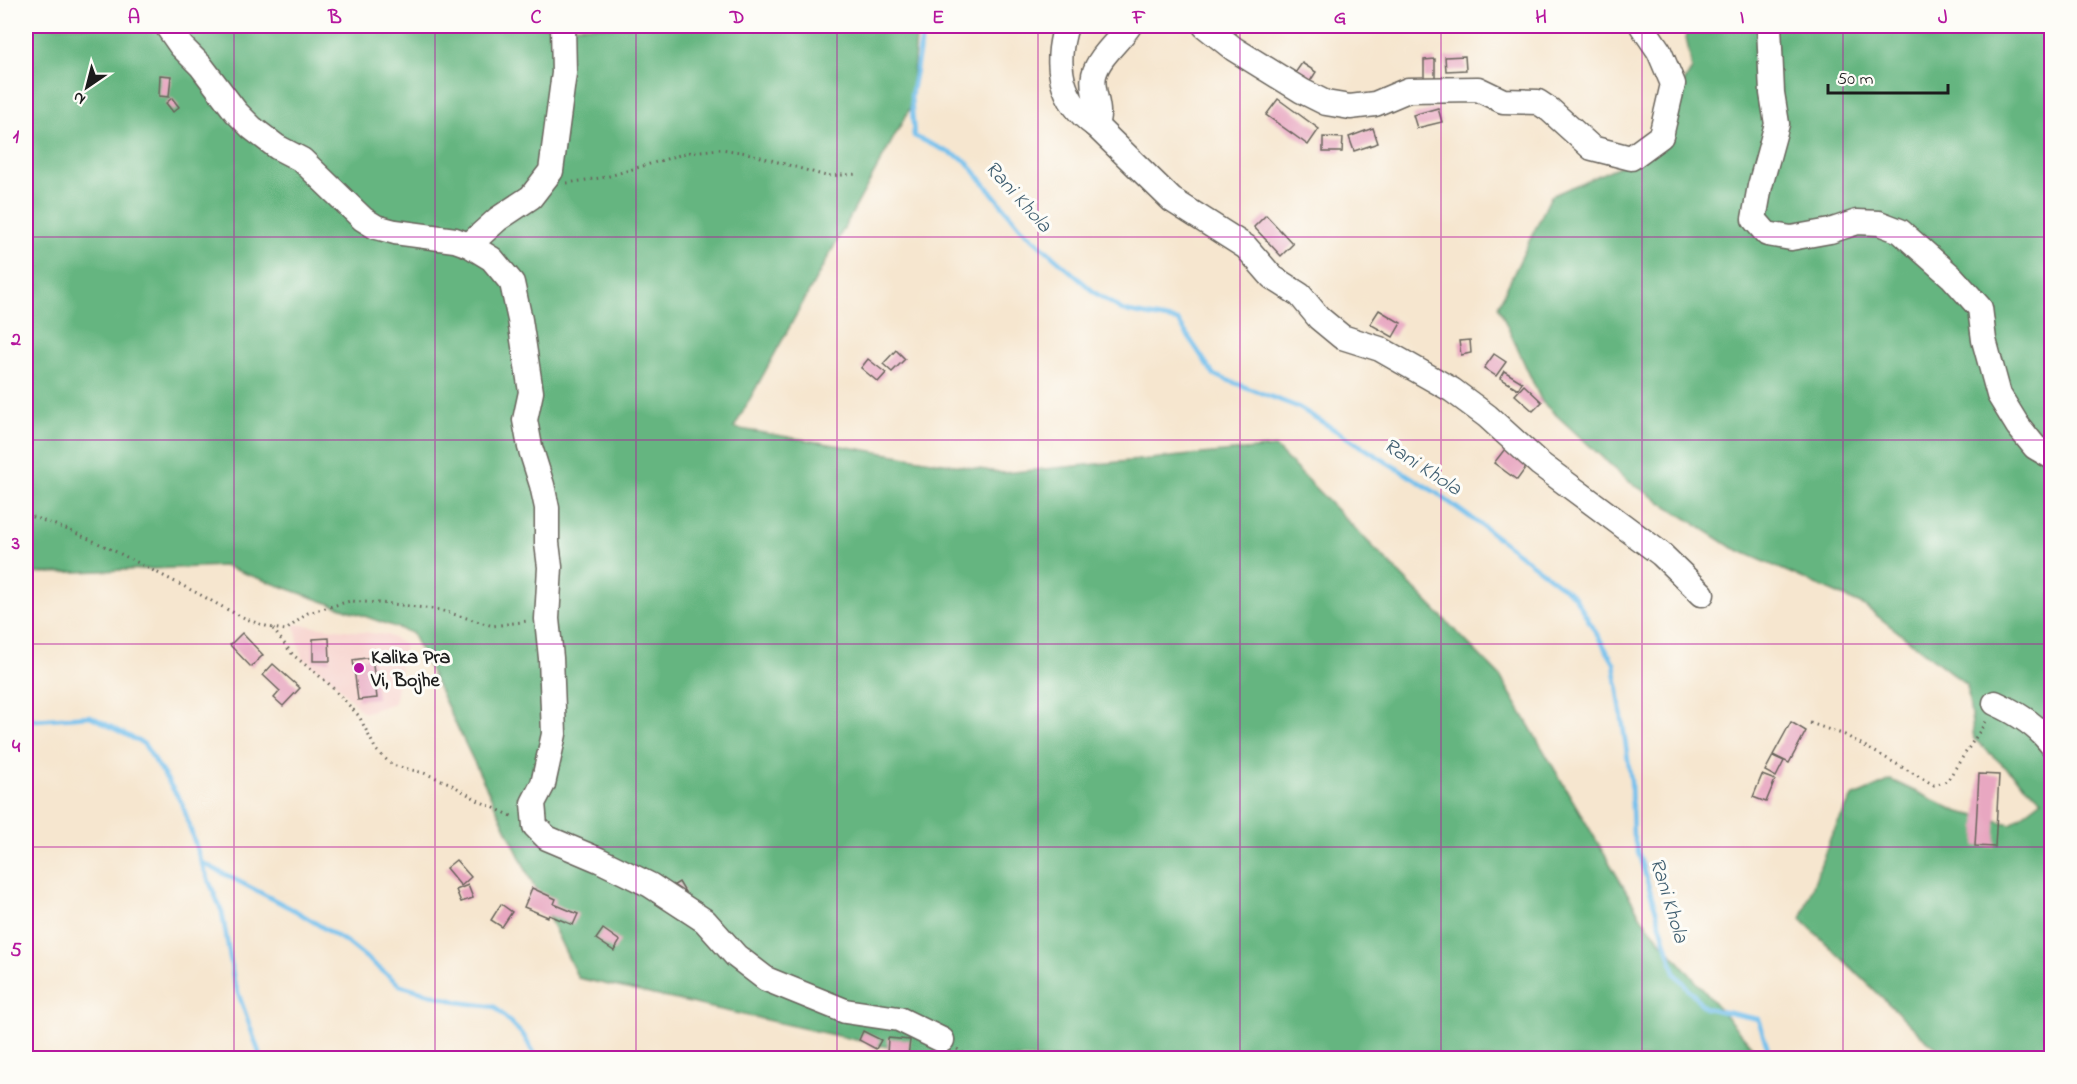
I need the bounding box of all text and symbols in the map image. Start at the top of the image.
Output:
text: A [128,4,140,33]
text: B [327,4,342,33]
text: C [531,4,542,33]
text: D [729,4,744,33]
text: E [932,4,944,33]
text: F [1132,4,1146,33]
text: G [1334,4,1347,33]
text: H [1535,4,1547,33]
text: I [1740,4,1745,33]
text: J [1938,4,1948,33]
north arrow [57,57,117,117]
scale bar [1828,57,1948,95]
text: 50 m [1837,67,1874,93]
text: N [68,85,91,111]
text: 1 [13,123,20,152]
water label: Rani Khola [977,155,1058,240]
text: 2 [10,326,21,355]
water label: Rani Khola [1377,431,1467,504]
text: 3 [11,530,20,559]
place label: Kalika Pra Vi, Bojhe [370,644,451,696]
marker: Kalika Pra Vi, Bojhe [352,661,366,675]
text: 4 [12,733,21,762]
water label: Rani Khola [1641,854,1695,948]
text: 5 [10,937,22,966]

